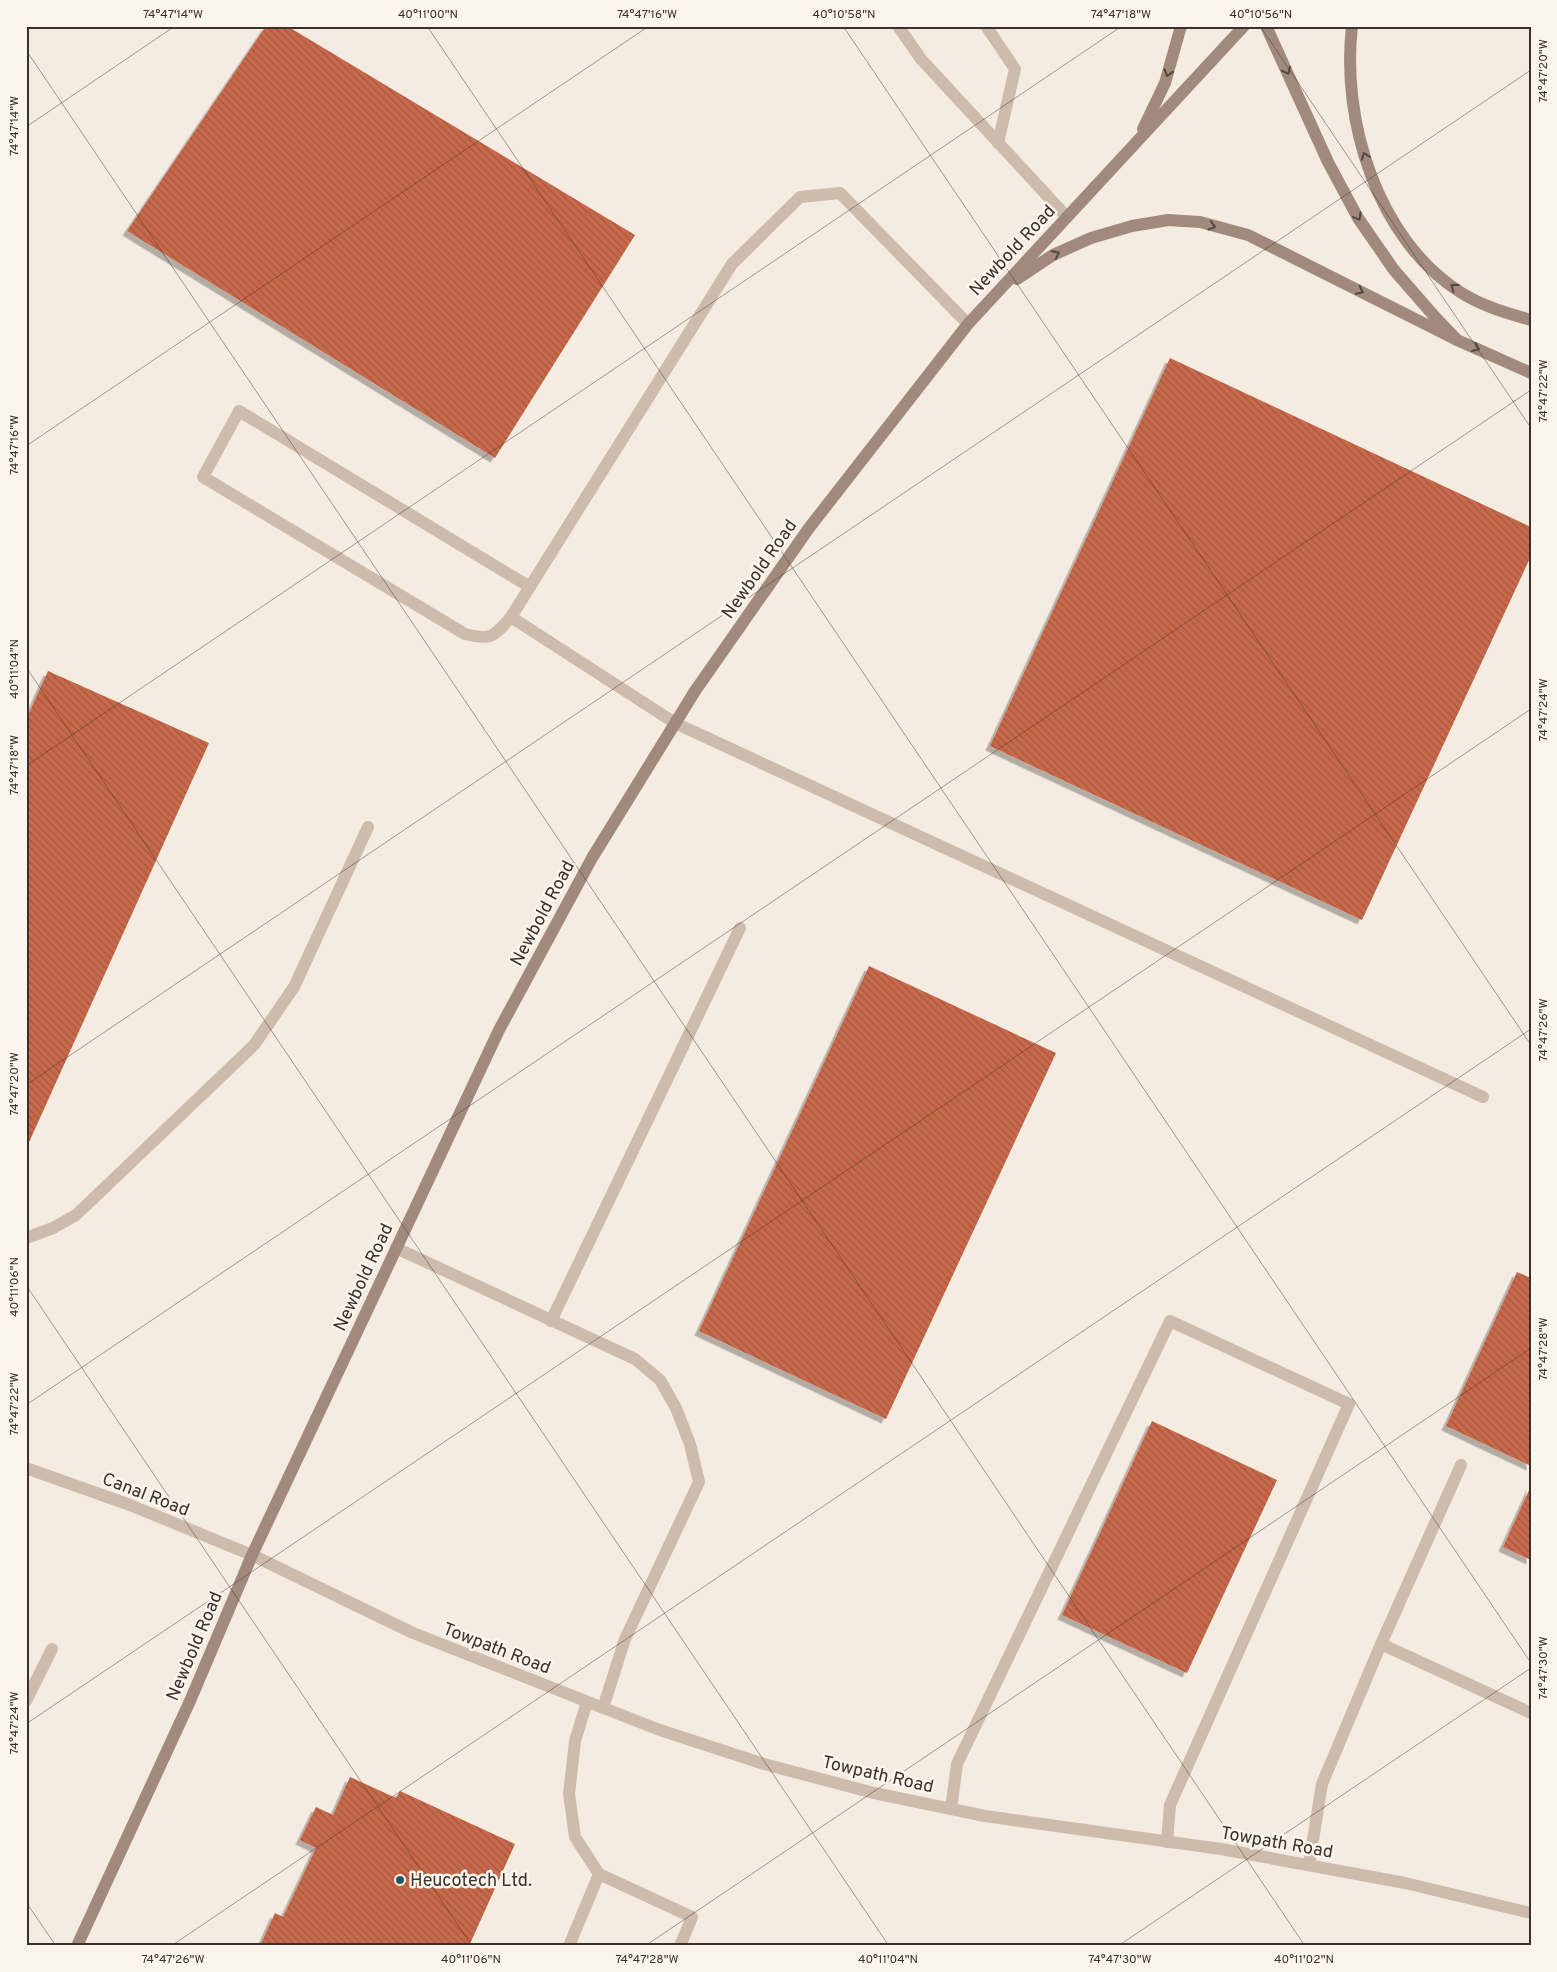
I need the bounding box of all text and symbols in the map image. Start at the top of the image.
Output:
text: 74°47'14"W [143,7,203,23]
text: 40°11'00"N [398,7,458,23]
text: 74°47'16"W [617,7,677,23]
text: 40°10'58"N [813,7,875,23]
text: 74°47'18"W [1091,7,1151,23]
text: 40°10'56"N [1230,7,1292,23]
text: 74°47'20"W [1536,39,1552,103]
one-way arrow [1280,66,1291,75]
one-way arrow [1164,69,1174,77]
text: 74°47'14"W [7,96,23,156]
one-way arrow [1361,152,1371,161]
street label: Newbold Road [965,201,1061,301]
one-way arrow [1351,211,1361,220]
one-way arrow [1208,220,1216,230]
one-way arrow [1051,250,1060,260]
one-way arrow [1355,285,1364,295]
one-way arrow [1451,285,1460,293]
one-way arrow [1471,342,1480,352]
text: 74°47'22"W [1536,359,1552,423]
text: 74°47'16"W [7,415,23,475]
street label: Newbold Road [717,516,803,624]
text: 40°11'04"N [7,639,23,699]
text: 74°47'24"W [1536,678,1552,742]
text: 74°47'18"W [7,735,23,795]
street label: Newbold Road [506,857,581,970]
text: 74°47'26"W [1536,998,1552,1062]
text: 74°47'20"W [7,1052,23,1116]
street label: Newbold Road [329,1220,399,1335]
text: 40°11'06"N [7,1257,23,1317]
text: 74°47'28"W [1536,1317,1552,1381]
text: 74°47'22"W [7,1372,23,1436]
street label: Canal Road [99,1468,192,1523]
street label: Newbold Road [162,1589,229,1705]
street label: Towpath Road [439,1618,554,1681]
text: 74°47'30"W [1536,1636,1552,1700]
text: 74°47'24"W [7,1691,23,1755]
street label: Towpath Road [820,1751,936,1799]
street label: Towpath Road [1219,1822,1335,1865]
place label: Heucotech Ltd. [410,1870,532,1893]
marker: Heucotech Ltd. [394,1874,406,1886]
text: 74°47'26"W [141,1952,205,1968]
text: 40°11'06"N [441,1952,501,1968]
text: 74°47'28"W [615,1952,679,1968]
text: 40°11'04"N [858,1952,918,1968]
text: 74°47'30"W [1088,1952,1152,1968]
text: 40°11'02"N [1274,1952,1334,1968]

